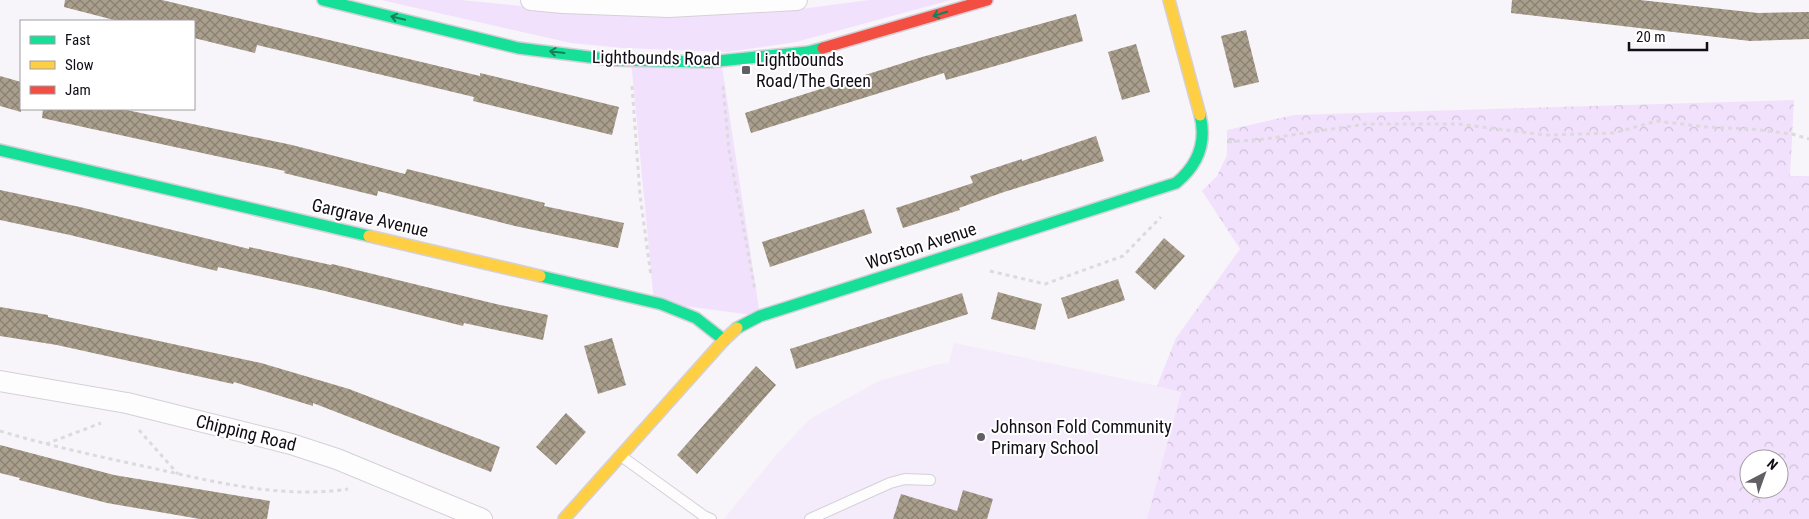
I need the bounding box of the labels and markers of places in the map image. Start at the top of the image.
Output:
place label: Lightbounds Road/The Green [756,49,871,91]
marker: Lightbounds Road/The Green [740,64,752,76]
place label: Johnson Fold Community Primary School [991,416,1172,458]
marker: Johnson Fold Community Primary School [975,431,987,443]

